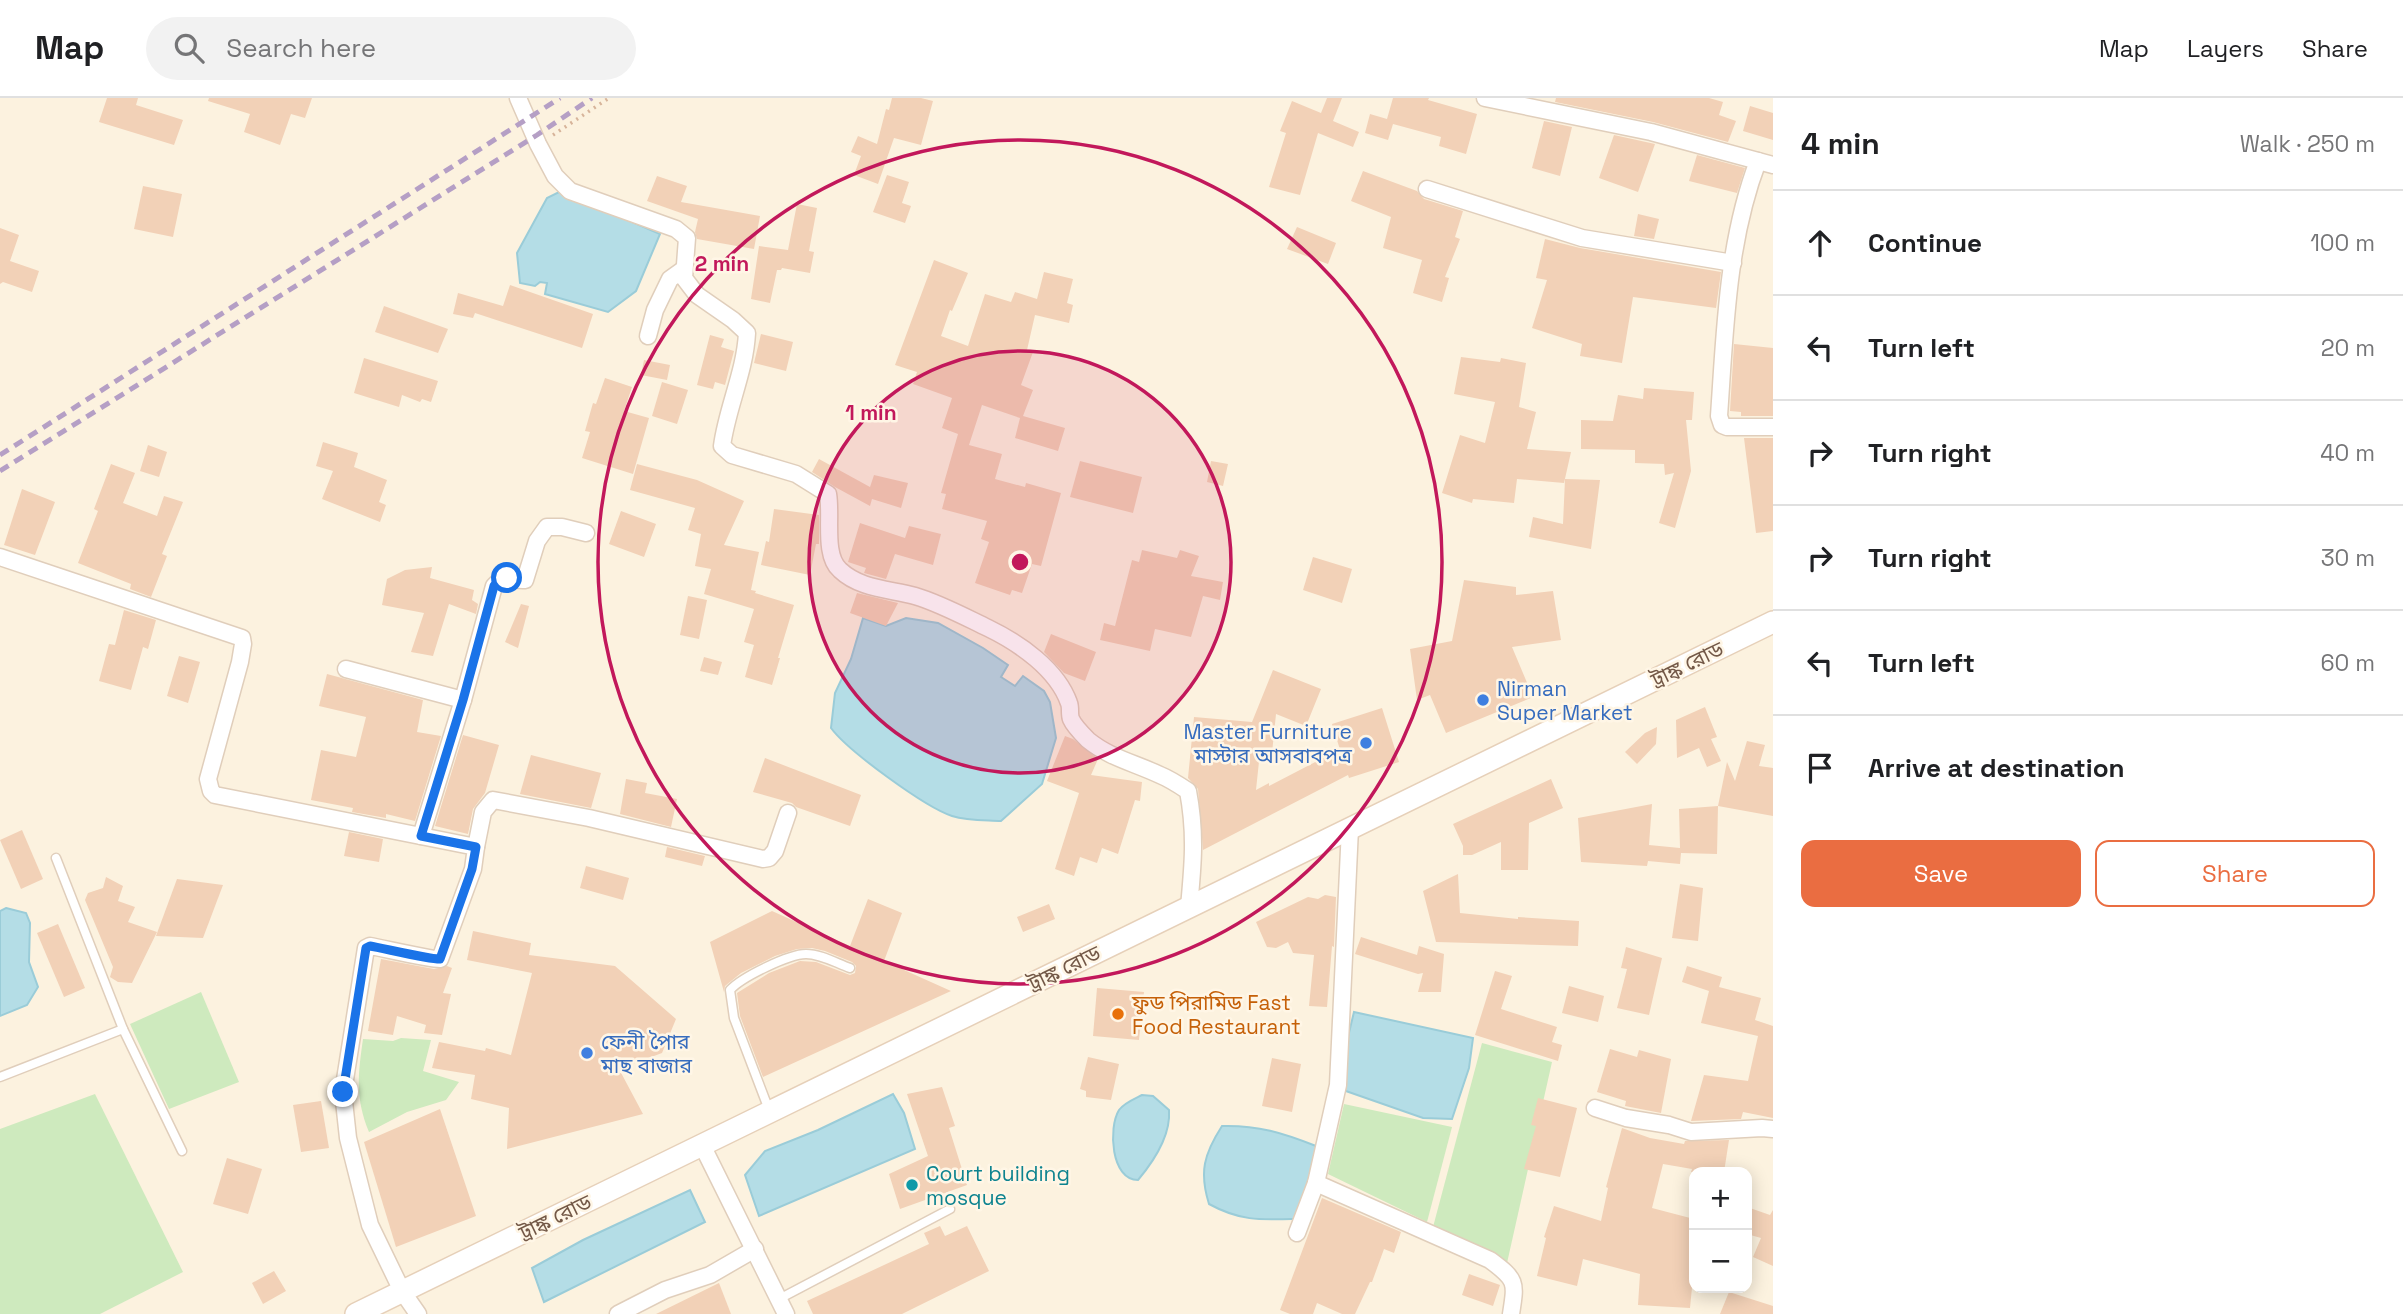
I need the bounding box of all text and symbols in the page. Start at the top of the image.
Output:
search box [146,17,636,80]
text: Map [35,27,104,69]
icon: search [170,29,208,67]
text: Search here [226,31,376,65]
text: Map [2099,33,2149,64]
text: Layers [2187,33,2264,64]
text: Share [2302,33,2368,64]
text: 4 min [1801,124,1880,163]
text: Walk · 250 m [2240,129,2375,159]
icon: ahead [1801,224,1839,262]
text: Continue [1868,226,1982,260]
text: 100 m [2310,228,2375,258]
text: 2 min [695,250,749,277]
icon: left [1801,329,1839,367]
text: Turn left [1868,331,1975,365]
text: 20 m [2321,333,2375,363]
text: 1 min [845,399,897,426]
icon: right [1801,434,1839,472]
text: Turn right [1868,436,1992,470]
text: 40 m [2320,438,2375,468]
icon: right [1801,539,1839,577]
text: Turn right [1868,541,1992,575]
text: 30 m [2321,543,2375,573]
centre of rings [1008,550,1032,574]
route start [491,562,522,593]
street label: ট্রাঙ্ক রোড [1645,634,1729,694]
icon: left [1801,644,1839,682]
text: Turn left [1868,646,1975,680]
text: 60 m [2320,648,2375,678]
place label: Nirman Super Market [1497,675,1633,726]
marker: Nirman Super Market [1475,692,1491,708]
place label: Master Furniture মাস্টার আসবাবপত্র [1183,718,1353,769]
marker: Master Furniture মাস্টার আসবাবপত্র [1358,735,1374,751]
icon: arrive [1801,749,1839,787]
text: Arrive at destination [1868,751,2125,785]
button: Save [1801,840,2081,907]
button: Share [2095,840,2375,907]
street label: ট্রাঙ্ক রোড [1022,938,1106,998]
place label: ফুড পিরামিড Fast Food Restaurant [1131,989,1301,1040]
marker: ফুড পিরামিড Fast Food Restaurant [1110,1006,1126,1022]
place label: ফেনী পৈার মাছ বাজার [600,1028,692,1079]
marker: ফেনী পৈার মাছ বাজার [579,1045,595,1061]
route end [327,1076,358,1107]
place label: Court building mosque [926,1160,1070,1211]
map controls [1689,1167,1752,1293]
button: + [1689,1167,1752,1230]
marker: Court building mosque [904,1177,920,1193]
street label: ট্রাঙ্ক রোড [513,1187,597,1247]
button: − [1689,1230,1752,1293]

